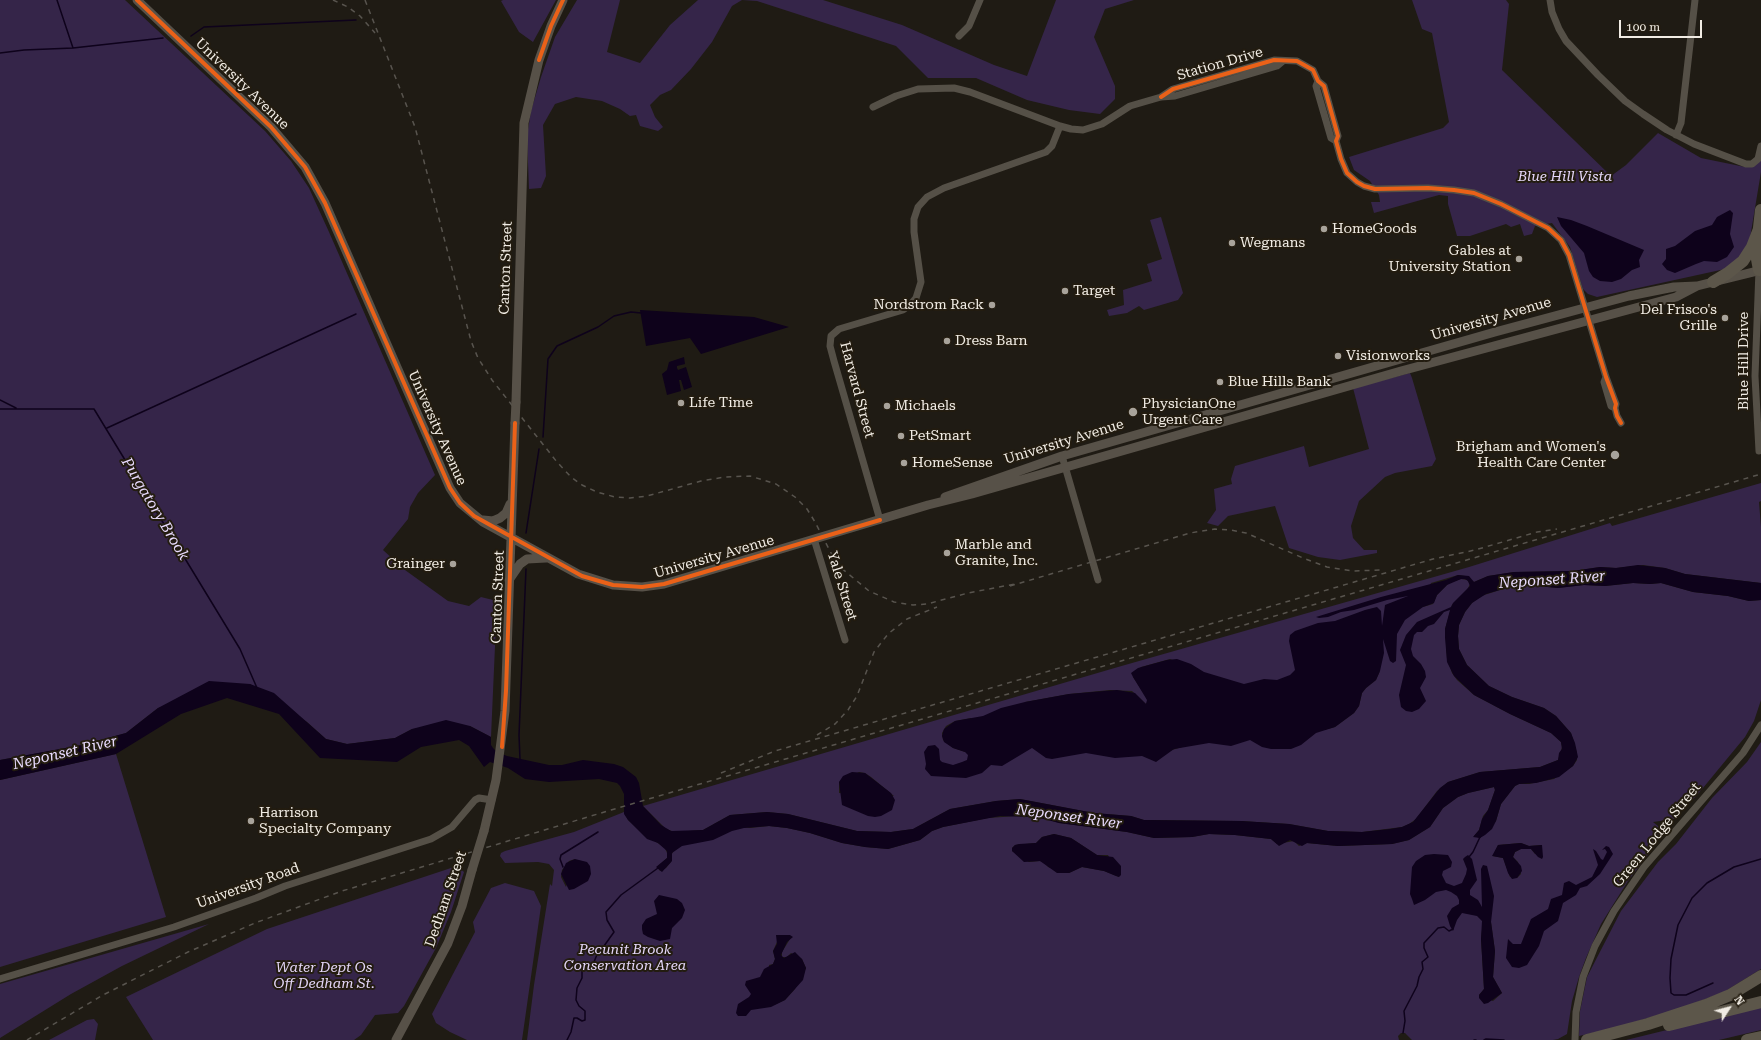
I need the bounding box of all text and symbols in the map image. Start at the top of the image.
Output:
scale bar [1621,12,1704,38]
text: 100 m [1626,20,1660,34]
street label: University Avenue [191,35,293,133]
street label: Station Drive [1175,44,1265,84]
park label: Blue Hill Vista [1518,169,1612,185]
street label: Canton Street [496,221,516,315]
place label: HomeGoods [1332,221,1417,237]
marker: HomeGoods [1319,224,1329,234]
place label: Wegmans [1240,235,1305,251]
marker: Wegmans [1227,238,1237,248]
place label: Gables at University Station [1388,243,1511,276]
marker: Gables at University Station [1514,254,1524,264]
place label: Target [1073,283,1115,299]
marker: Target [1060,286,1070,296]
street label: University Avenue [1429,294,1553,344]
place label: Nordstrom Rack [874,297,984,313]
marker: Nordstrom Rack [987,300,997,310]
place label: Del Frisco's Grille [1640,302,1717,334]
street label: Blue Hill Drive [1736,312,1752,410]
marker: Del Frisco's Grille [1720,313,1730,323]
place label: Dress Barn [955,333,1028,349]
marker: Dress Barn [942,336,952,346]
street label: Harvard Street [836,340,878,440]
place label: Visionworks [1346,348,1430,364]
marker: Visionworks [1333,351,1343,361]
street label: University Avenue [404,368,470,488]
place label: Blue Hills Bank [1228,374,1331,390]
marker: Blue Hills Bank [1215,377,1225,387]
place label: Life Time [689,395,753,411]
place label: PhysicianOne Urgent Care [1142,396,1236,428]
marker: Life Time [676,398,686,408]
place label: Michaels [895,398,956,414]
marker: Michaels [882,401,892,411]
marker: PhysicianOne Urgent Care [1127,406,1139,418]
street label: University Avenue [1002,416,1126,468]
place label: PetSmart [909,428,971,444]
marker: PetSmart [896,431,906,441]
place label: Brigham and Women's Health Care Center [1456,439,1606,472]
marker: Brigham and Women's Health Care Center [1609,449,1621,461]
water label: Purgatory Brook [117,454,193,564]
place label: HomeSense [912,455,993,471]
marker: HomeSense [899,458,909,468]
street label: University Avenue [652,532,776,582]
place label: Marble and Granite, Inc. [955,537,1038,570]
marker: Marble and Granite, Inc. [942,548,952,558]
street label: Yale Street [823,549,861,623]
street label: Canton Street [488,550,508,644]
place label: Grainger [386,556,445,572]
marker: Grainger [448,559,458,569]
water label: Neponset River [1498,567,1606,593]
water label: Neponset River [11,732,119,774]
street label: Green Lodge Street [1610,779,1704,891]
water label: Neponset River [1015,801,1123,833]
place label: Harrison Specialty Company [259,805,391,838]
marker: Harrison Specialty Company [246,816,256,826]
street label: Dedham Street [422,849,470,949]
street label: University Road [194,860,302,912]
park label: Pecunit Brook Conservation Area [564,942,686,974]
park label: Water Dept Os Off Dedham St. [274,960,374,992]
north arrow [1709,988,1749,1028]
text: N [1731,993,1747,1008]

